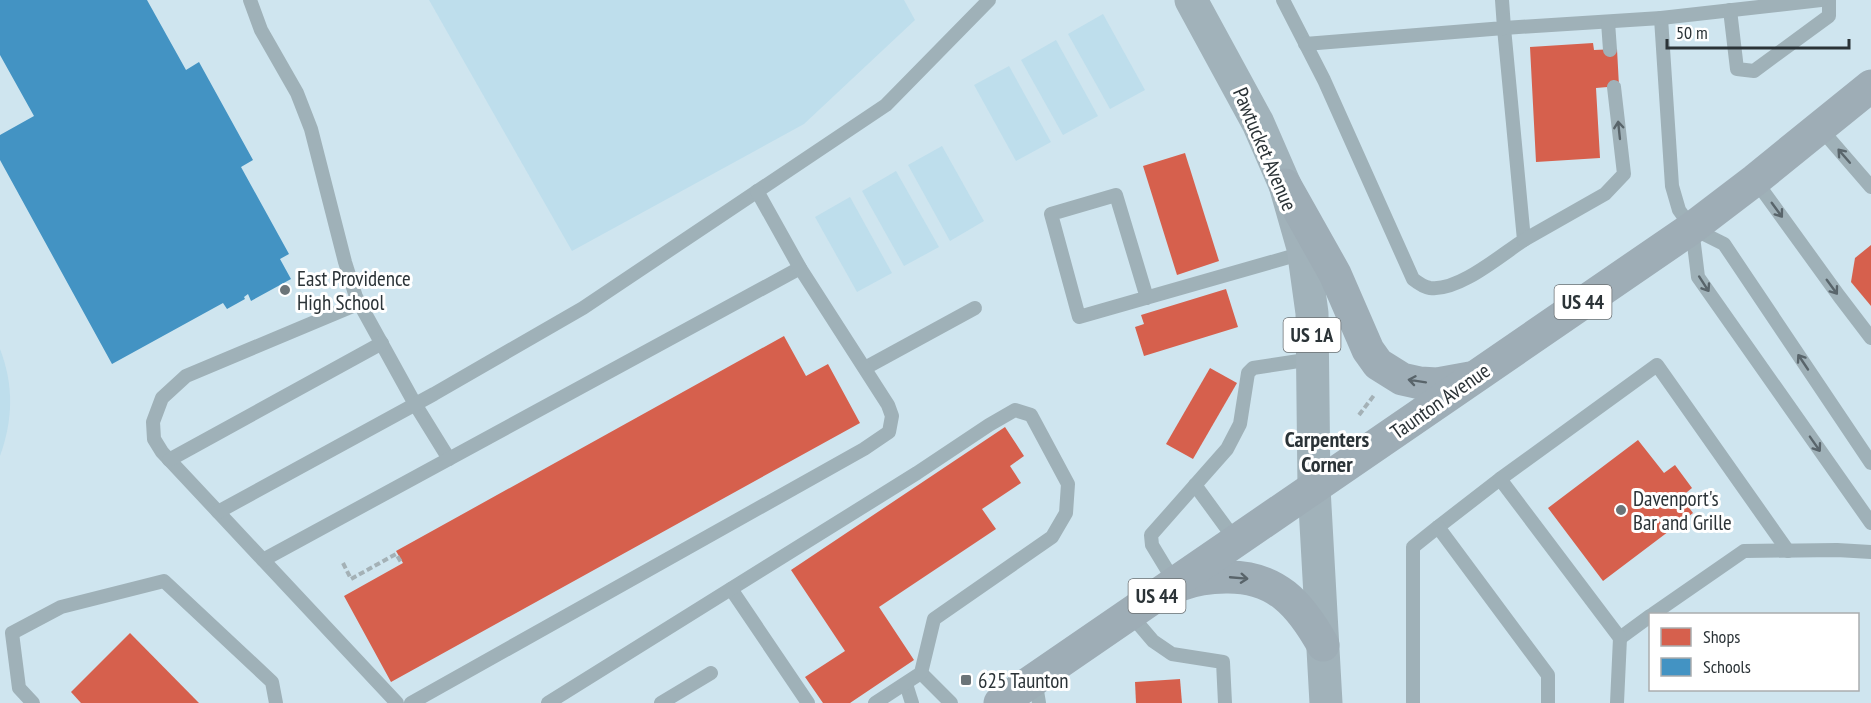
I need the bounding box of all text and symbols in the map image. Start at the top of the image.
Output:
scale bar [1667,12,1848,50]
text: 50 m [1676,21,1708,44]
street label: Pawtucket Avenue [1227,83,1303,215]
one-way arrow [1613,121,1624,141]
one-way arrow [1837,149,1851,164]
one-way arrow [1771,201,1783,217]
place label: East Providence High School [297,265,411,316]
one-way arrow [1698,275,1710,292]
one-way arrow [1826,279,1838,295]
marker: East Providence High School [278,283,292,297]
road number: US 44 [1554,285,1612,319]
road number: US 1A [1284,318,1340,352]
one-way arrow [1797,354,1810,371]
street label: Taunton Avenue [1385,357,1495,445]
one-way arrow [1408,376,1427,387]
district label: Carpenters Corner [1285,425,1370,478]
one-way arrow [1809,435,1821,451]
place label: Davenport's Bar and Grille [1633,485,1732,536]
marker: Davenport's Bar and Grille [1614,503,1628,517]
one-way arrow [1228,572,1248,583]
road number: US 44 [1128,579,1186,613]
legend [1649,613,1859,691]
text: Shops [1703,625,1740,648]
text: Schools [1703,655,1751,678]
place label: 625 Taunton [978,667,1069,694]
marker: 625 Taunton [959,673,973,687]

